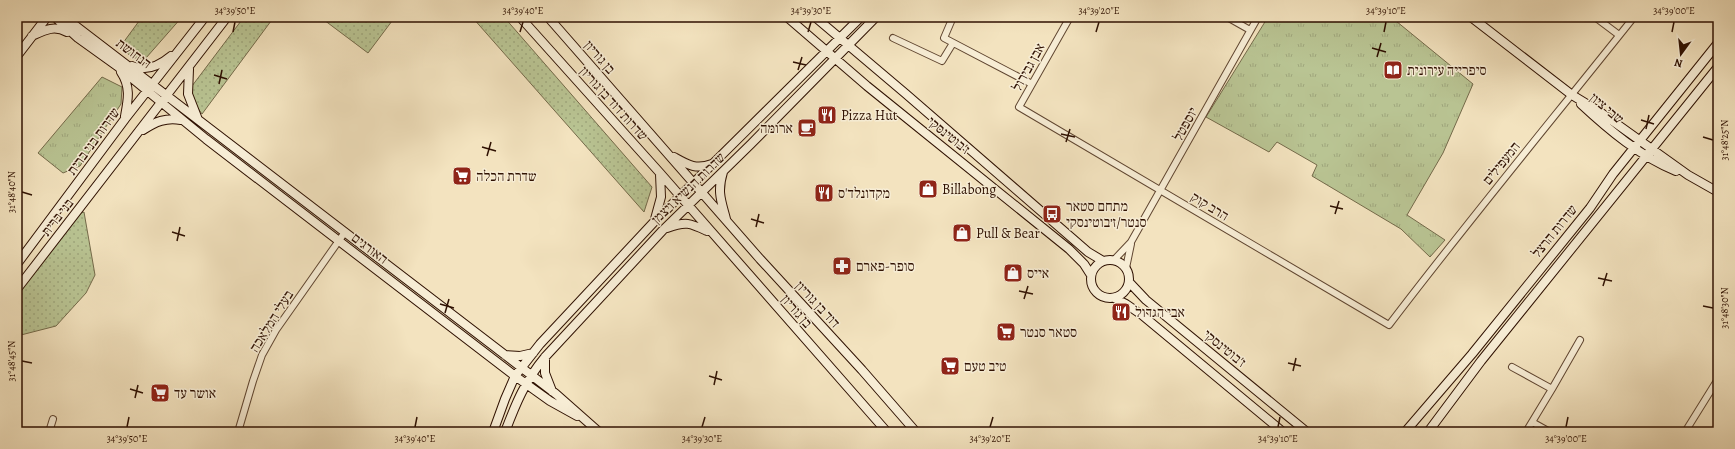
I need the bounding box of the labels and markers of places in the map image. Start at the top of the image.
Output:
library icon: סיפרייה עירונית [1382,59,1404,81]
place label: סיפרייה עירונית [1407,61,1487,80]
restaurant icon: Pizza Hut [816,104,838,126]
place label: Pizza Hut [841,106,898,125]
cafe icon: ארומה [796,117,818,139]
place label: ארומה [760,119,793,138]
supermarket icon: שדרת הכלה [451,165,473,187]
place label: שדרת הכלה [476,167,537,186]
shop icon: Billabong [917,178,939,200]
place label: Billabong [942,180,996,199]
restaurant icon: מקדונלד'ס [813,182,835,204]
place label: מקדונלד'ס [838,184,890,203]
place label: מתחם סטאר סנטר/ז׳בוטינסקי [1066,197,1147,232]
bus stop icon: מתחם סטאר סנטר/ז׳בוטינסקי [1041,203,1063,225]
shop icon: Pull & Bear [951,222,973,244]
place label: Pull & Bear [976,224,1040,243]
pharmacy icon: סופר-פארם [831,255,853,277]
place label: סופר-פארם [856,257,915,276]
shop icon: אייס [1002,262,1024,284]
place label: אייס [1027,264,1049,283]
restaurant icon: אבי הגדול [1110,301,1132,323]
place label: אבי הגדול [1135,303,1185,322]
supermarket icon: סטאר סנטר [995,321,1017,343]
place label: סטאר סנטר [1020,323,1077,342]
supermarket icon: טיב טעם [939,355,961,377]
place label: טיב טעם [964,357,1006,376]
supermarket icon: אושר עד [149,382,171,404]
place label: אושר עד [174,384,216,403]

